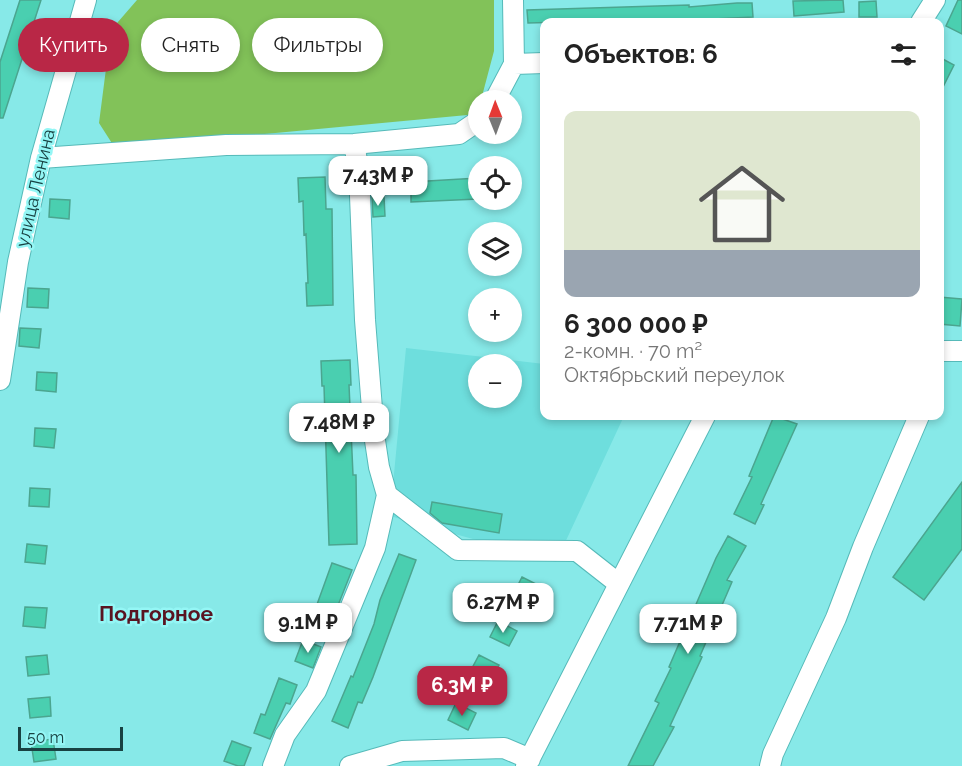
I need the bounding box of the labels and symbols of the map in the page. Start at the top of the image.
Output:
north arrow [468,90,522,144]
street label: улица Ленина [11,127,59,249]
pin: 7.43M ₽ [323,156,433,207]
pin: 7.48M ₽ [284,403,394,454]
pin: 6.27M ₽ [448,583,558,634]
district label: Подгорное [99,601,214,626]
pin: 9.1M ₽ [259,603,357,654]
pin: 7.71M ₽ [633,604,743,655]
pin: 6.3M ₽ [413,666,511,717]
scale bar [18,724,123,752]

